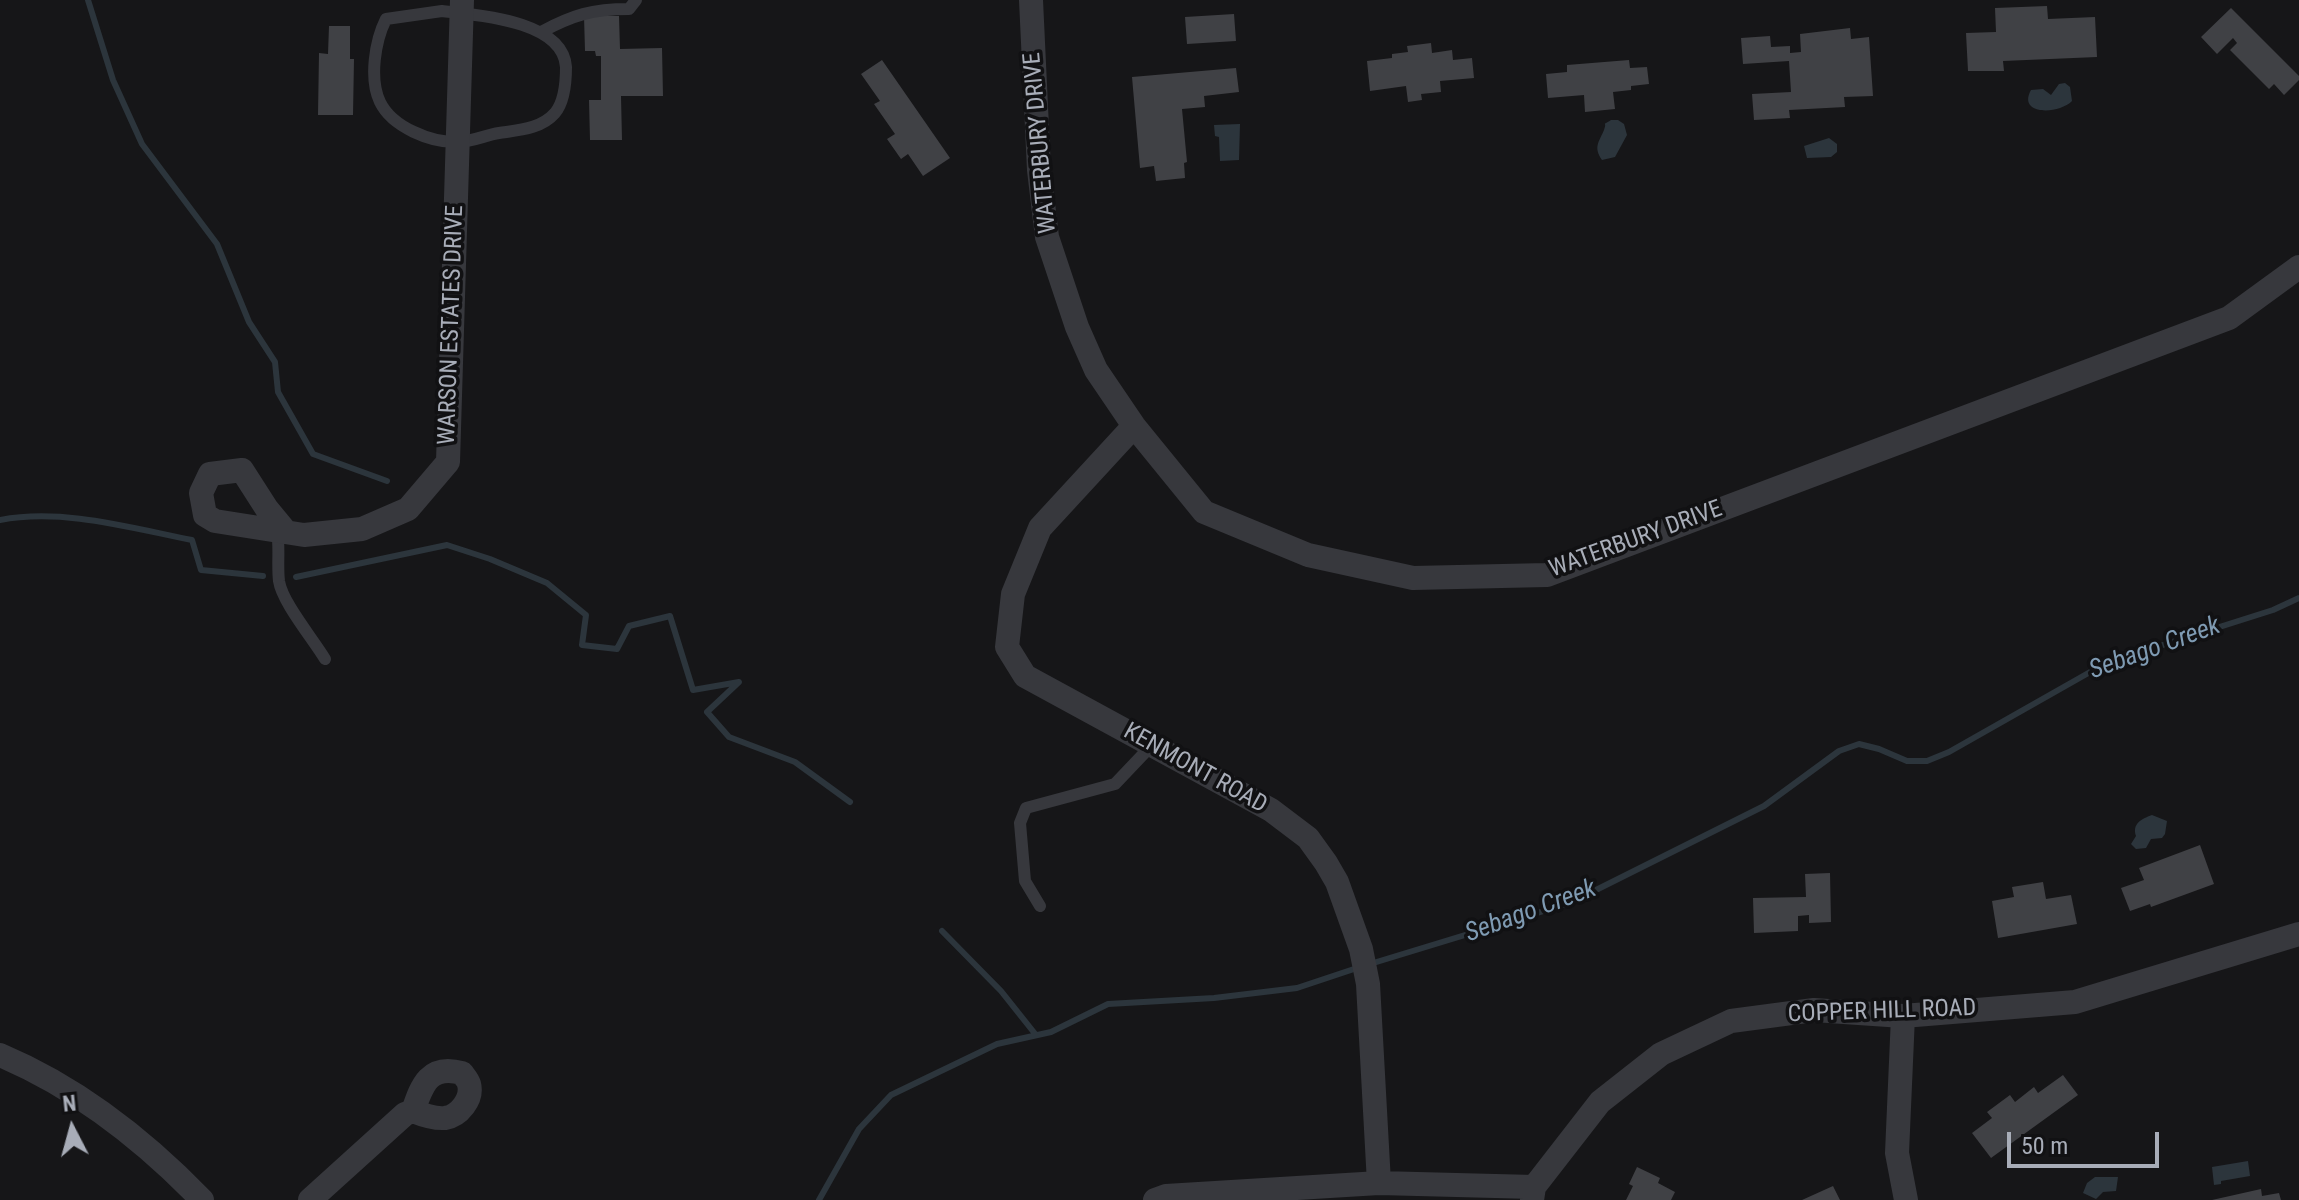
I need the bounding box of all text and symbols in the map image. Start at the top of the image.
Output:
street label: WATERBURY DRIVE [1019,51,1063,235]
street label: WARSON ESTATES DRIVE [433,205,471,445]
street label: WATERBURY DRIVE [1546,495,1726,585]
water label: Sebago Creek [2085,611,2225,687]
street label: KENMONT ROAD [1118,718,1272,820]
water label: Sebago Creek [1461,874,1601,950]
street label: COPPER HILL ROAD [1787,994,1977,1030]
north arrow [32,1088,112,1168]
text: N [61,1090,77,1117]
scale bar [2011,1116,2163,1166]
text: 50 m [2021,1132,2068,1160]

